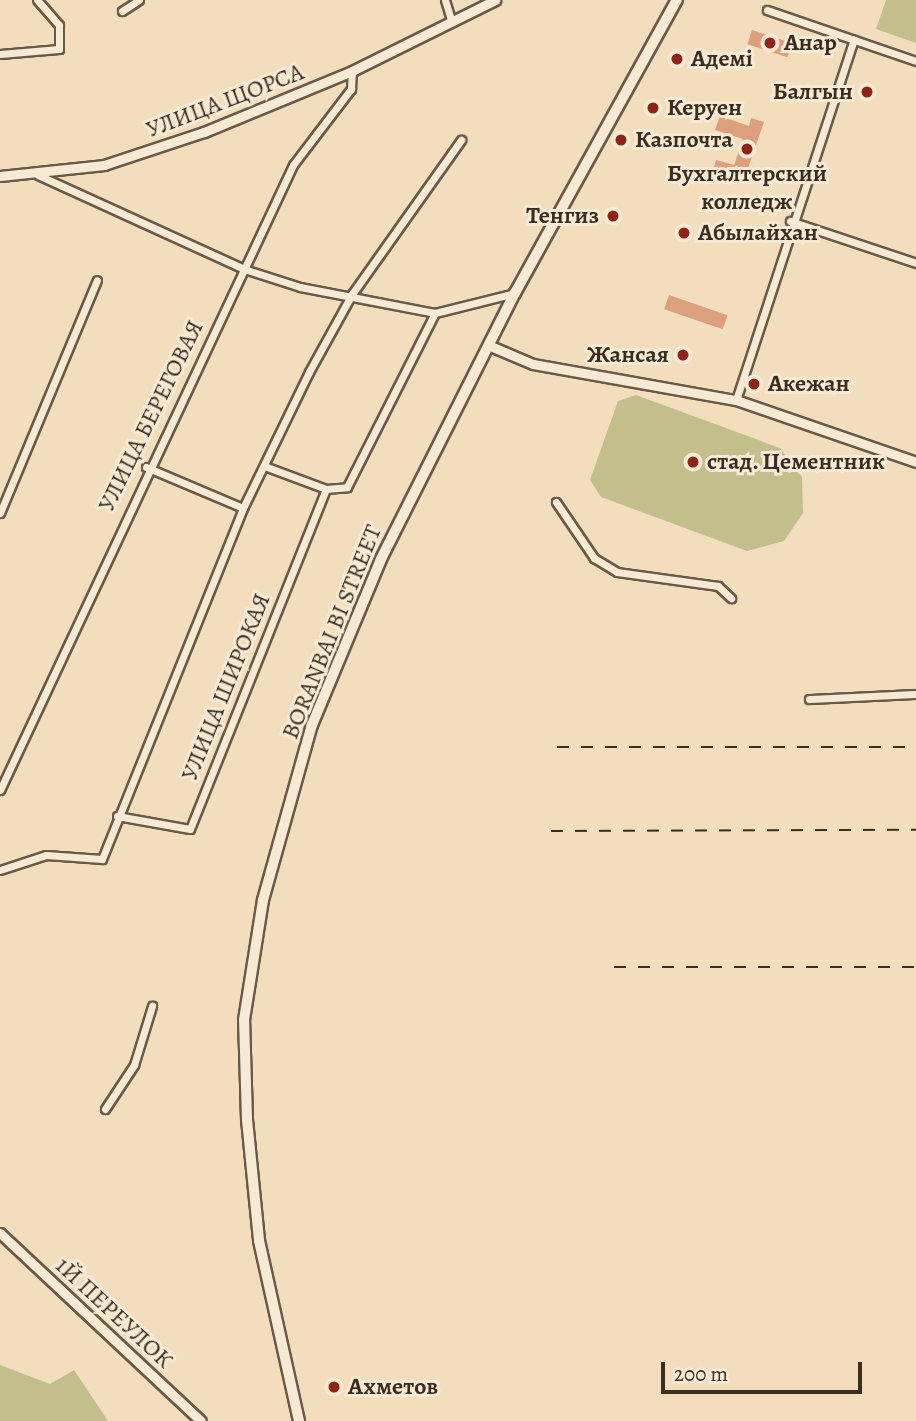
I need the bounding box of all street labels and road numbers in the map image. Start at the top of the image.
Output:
street label: УЛИЦА ЩОРСА [142,58,308,144]
street label: УЛИЦА БЕРЕГОВАЯ [92,316,210,516]
street label: BORANBAI BI STREET [276,521,388,743]
street label: УЛИЦА ШИРОКАЯ [175,589,277,785]
street label: 1Й ПЕРЕУЛОК [49,1251,179,1375]

